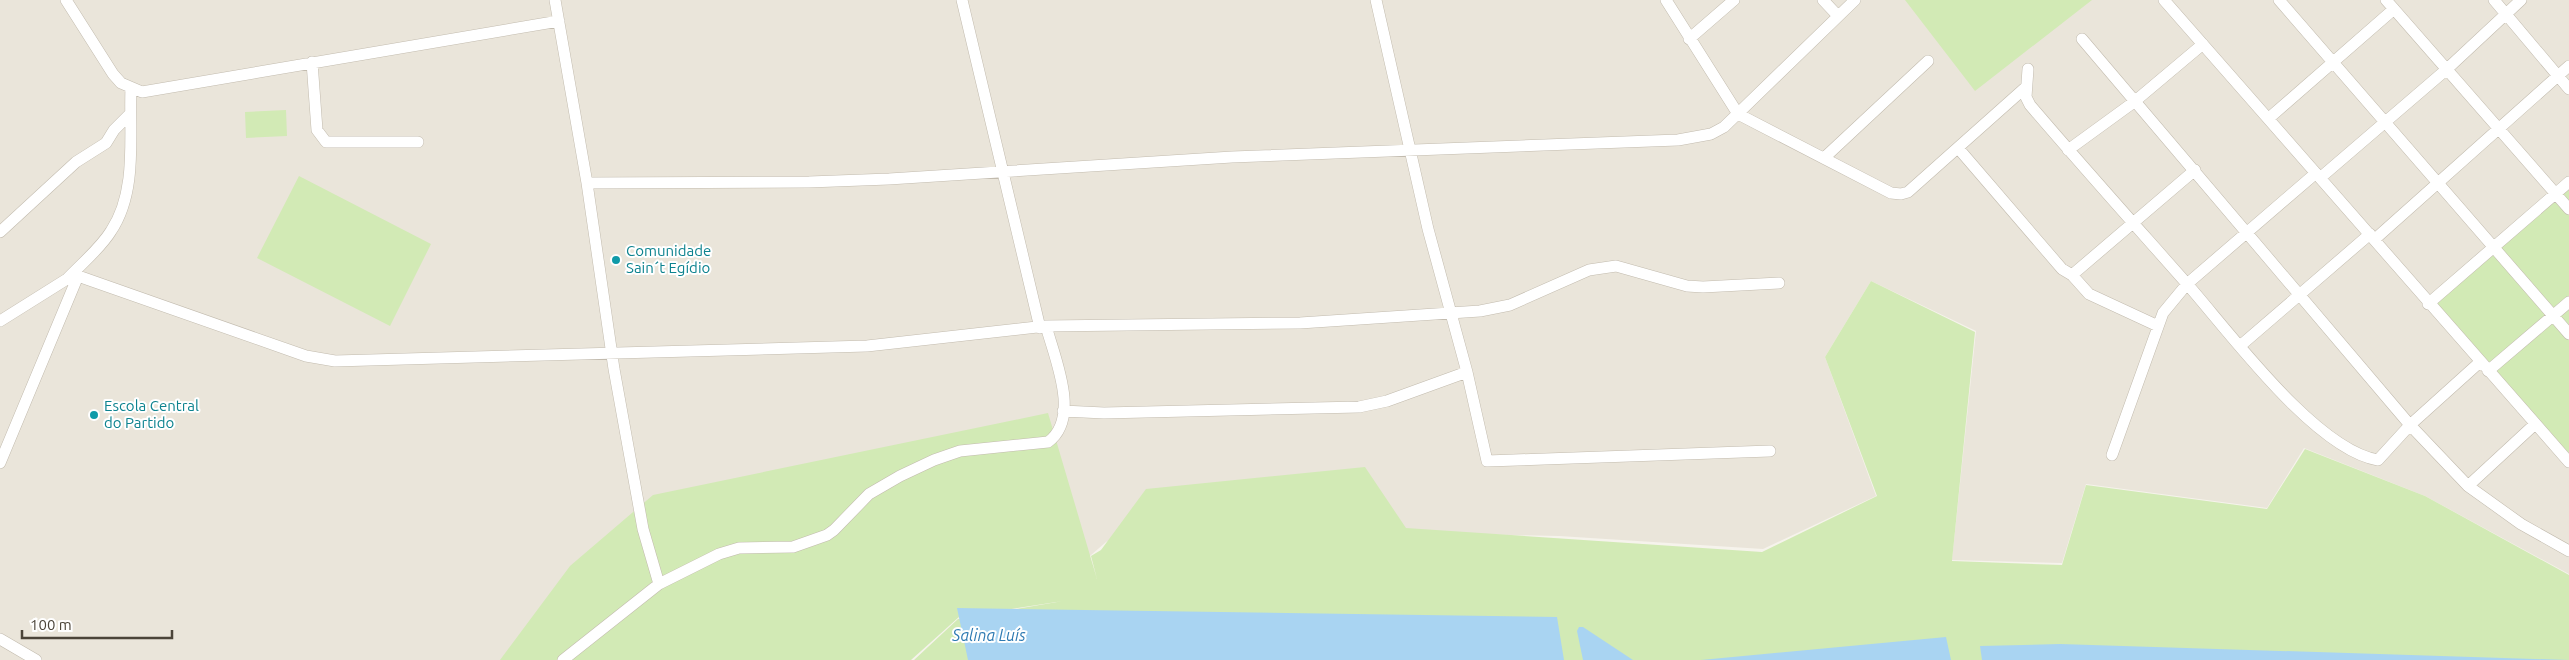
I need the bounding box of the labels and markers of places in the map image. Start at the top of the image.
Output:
place label: Comunidade Sain´t Egídio [626,242,711,276]
marker: Comunidade Sain´t Egídio [610,254,622,266]
place label: Escola Central do Partido [104,397,199,431]
marker: Escola Central do Partido [88,409,100,421]

